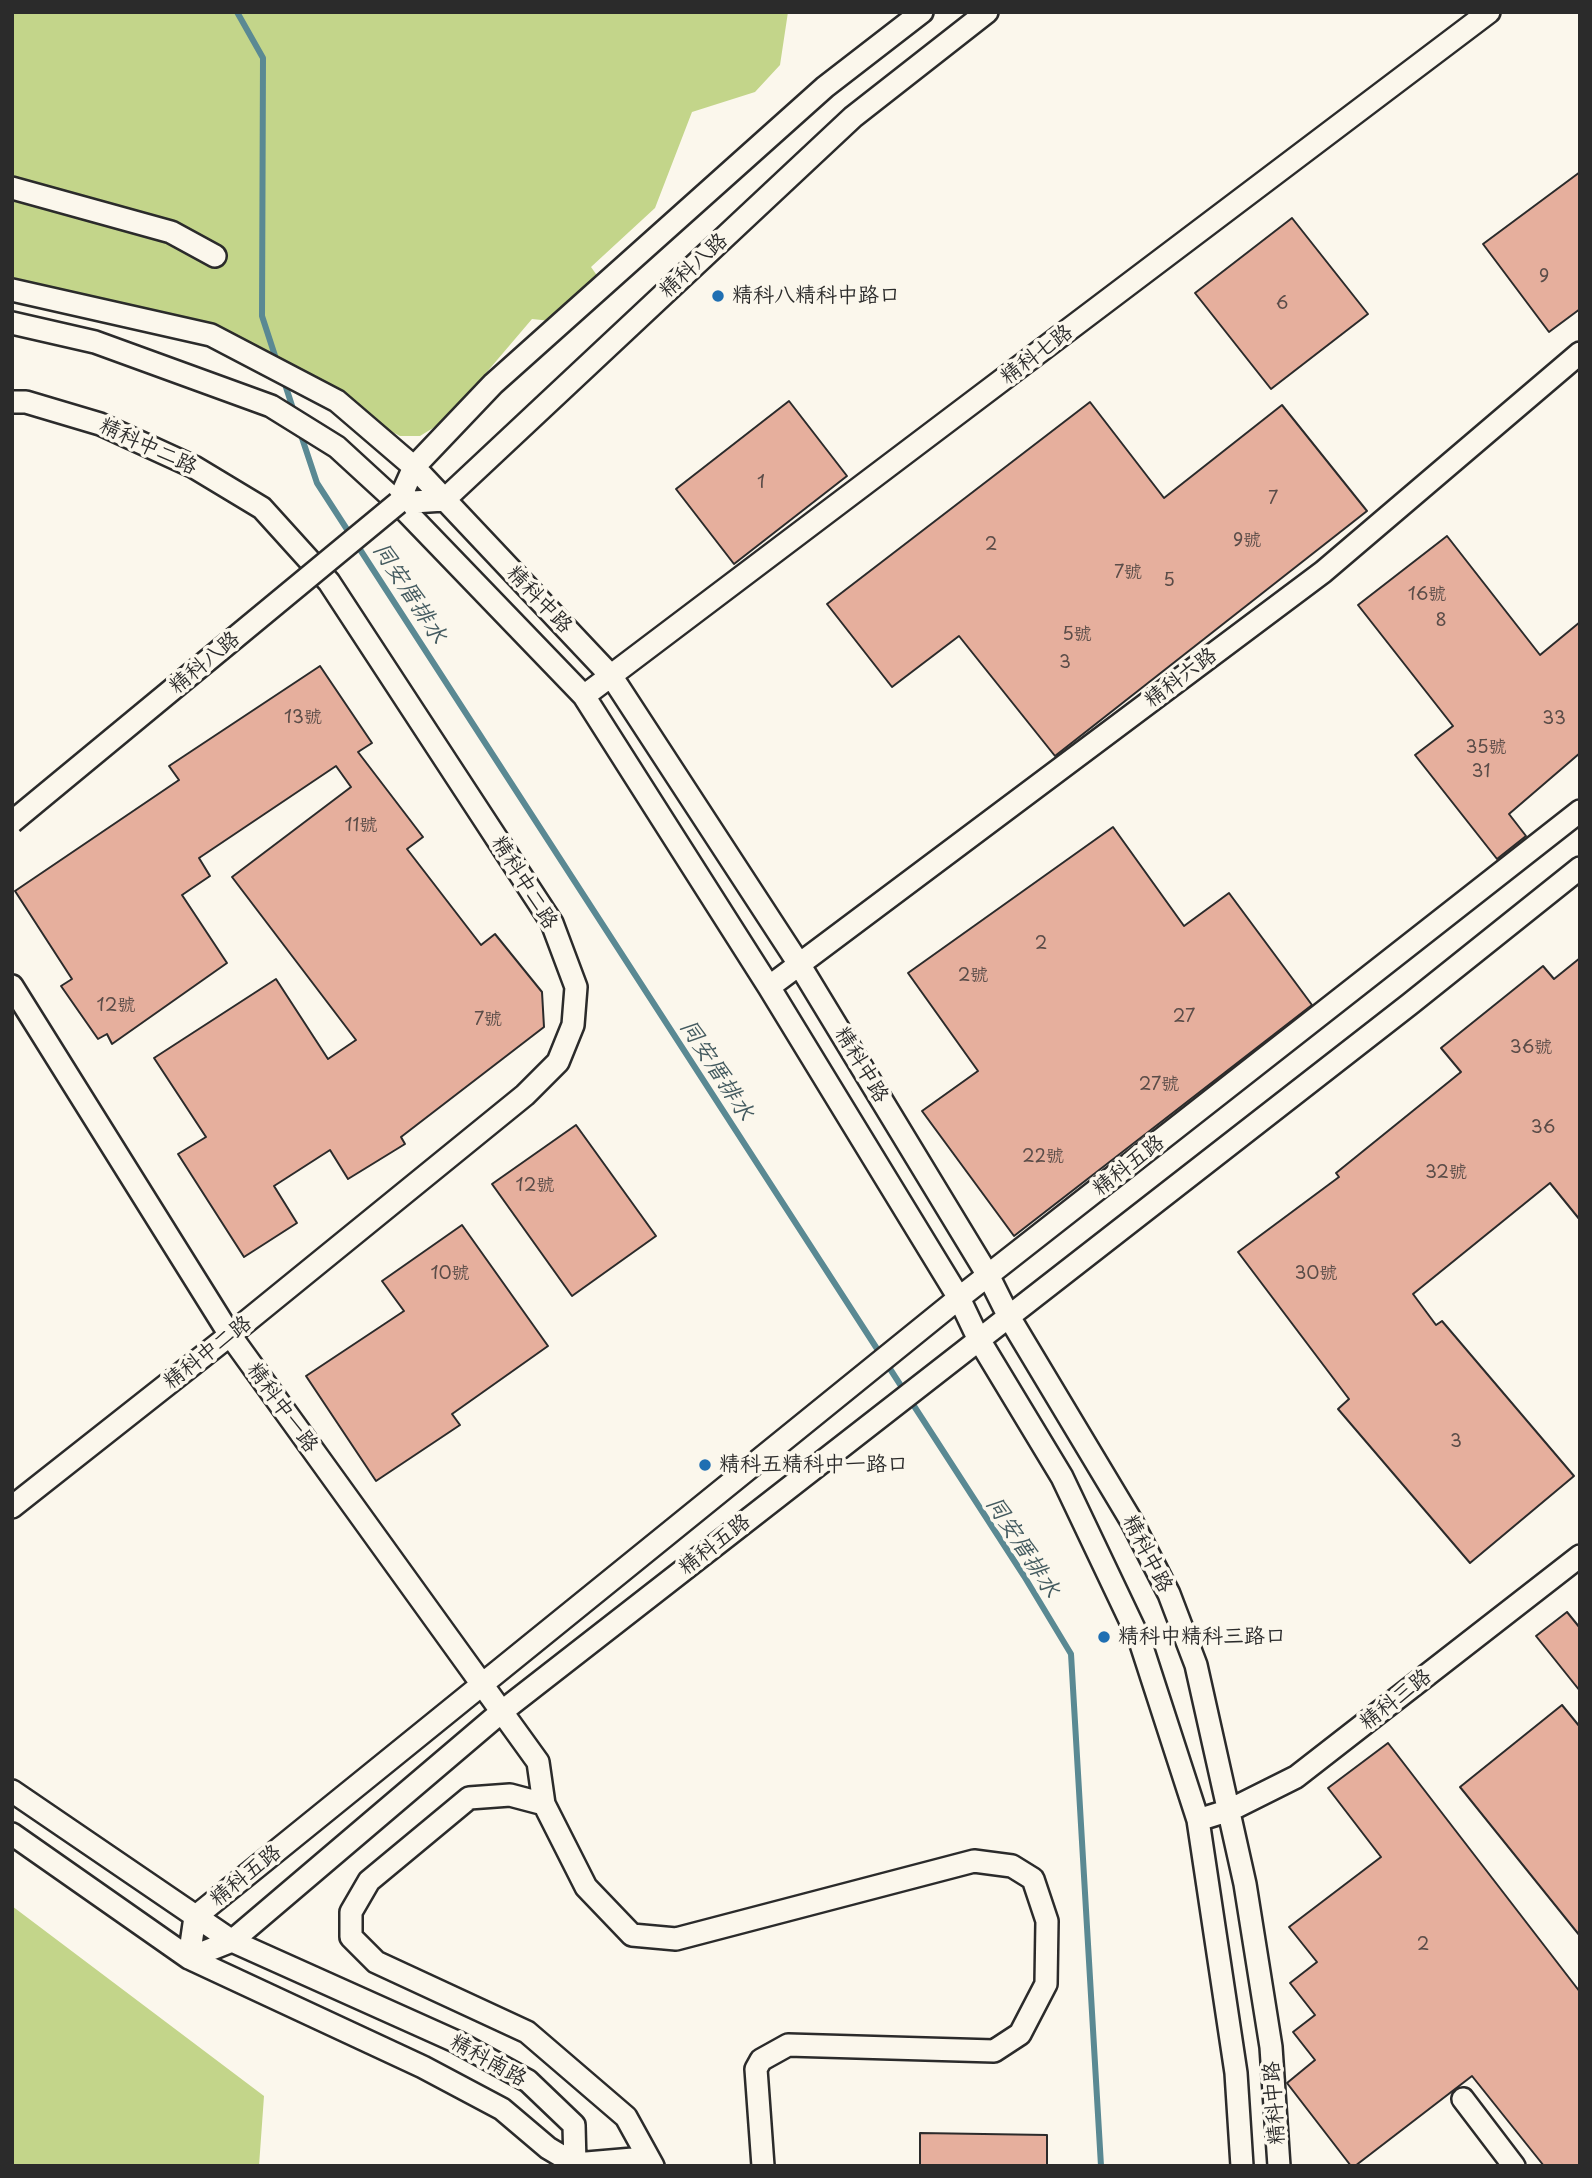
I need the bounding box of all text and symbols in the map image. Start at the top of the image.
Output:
street label: 精科八路 [655,228,733,304]
house number: 9 [1539,266,1549,288]
place label: 精科八精科中路口 [732,283,900,309]
marker: 精科八精科中路口 [710,288,726,304]
house number: 6 [1276,293,1288,315]
street label: 精科七路 [996,320,1078,390]
street label: 精科中二路 [95,413,201,481]
house number: 1 [757,472,765,494]
house number: 7 [1268,488,1278,510]
house number: 9號 [1233,530,1261,552]
house number: 2 [985,534,997,556]
water label: 同安厝排水 [366,537,452,649]
street label: 精科中路 [501,561,577,639]
house number: 7號 [1114,562,1142,584]
house number: 5 [1163,570,1175,592]
house number: 16號 [1408,584,1446,606]
house number: 8 [1435,610,1447,632]
house number: 5號 [1062,624,1092,646]
street label: 精科八路 [165,626,245,700]
street label: 精科六路 [1140,643,1222,713]
house number: 3 [1059,652,1071,674]
house number: 13號 [284,707,322,729]
house number: 33 [1542,708,1566,730]
house number: 35號 [1465,737,1507,759]
house number: 31 [1472,761,1490,783]
house number: 11號 [344,815,378,837]
street label: 精科中二路 [485,832,563,934]
house number: 2 [1035,933,1047,955]
house number: 2號 [958,965,988,987]
house number: 12號 [97,995,135,1017]
house number: 27 [1173,1006,1195,1028]
house number: 7號 [474,1009,502,1031]
water label: 同安厝排水 [673,1014,759,1126]
street label: 精科中路 [829,1023,893,1107]
house number: 36號 [1510,1037,1552,1059]
house number: 27號 [1139,1074,1179,1096]
house number: 36 [1531,1117,1555,1139]
street label: 精科五路 [1088,1130,1170,1202]
house number: 22號 [1022,1146,1064,1168]
house number: 32號 [1425,1162,1467,1184]
house number: 12號 [516,1175,554,1197]
house number: 10號 [430,1263,470,1285]
house number: 30號 [1294,1263,1338,1285]
street label: 精科中二路 [159,1311,257,1395]
street label: 精科中一路 [241,1358,323,1458]
house number: 3 [1450,1431,1462,1453]
place label: 精科五精科中一路口 [719,1452,908,1478]
marker: 精科五精科中一路口 [697,1457,713,1473]
water label: 同安厝排水 [979,1491,1065,1603]
street label: 精科五路 [674,1509,756,1581]
street label: 精科中路 [1117,1511,1177,1597]
place label: 精科中精科三路口 [1118,1624,1286,1650]
marker: 精科中精科三路口 [1096,1629,1112,1645]
street label: 精科三路 [1355,1664,1437,1736]
street label: 精科五路 [205,1840,287,1912]
house number: 2 [1417,1934,1429,1956]
street label: 精科南路 [445,2030,531,2092]
street label: 精科中路 [1260,2060,1290,2146]

